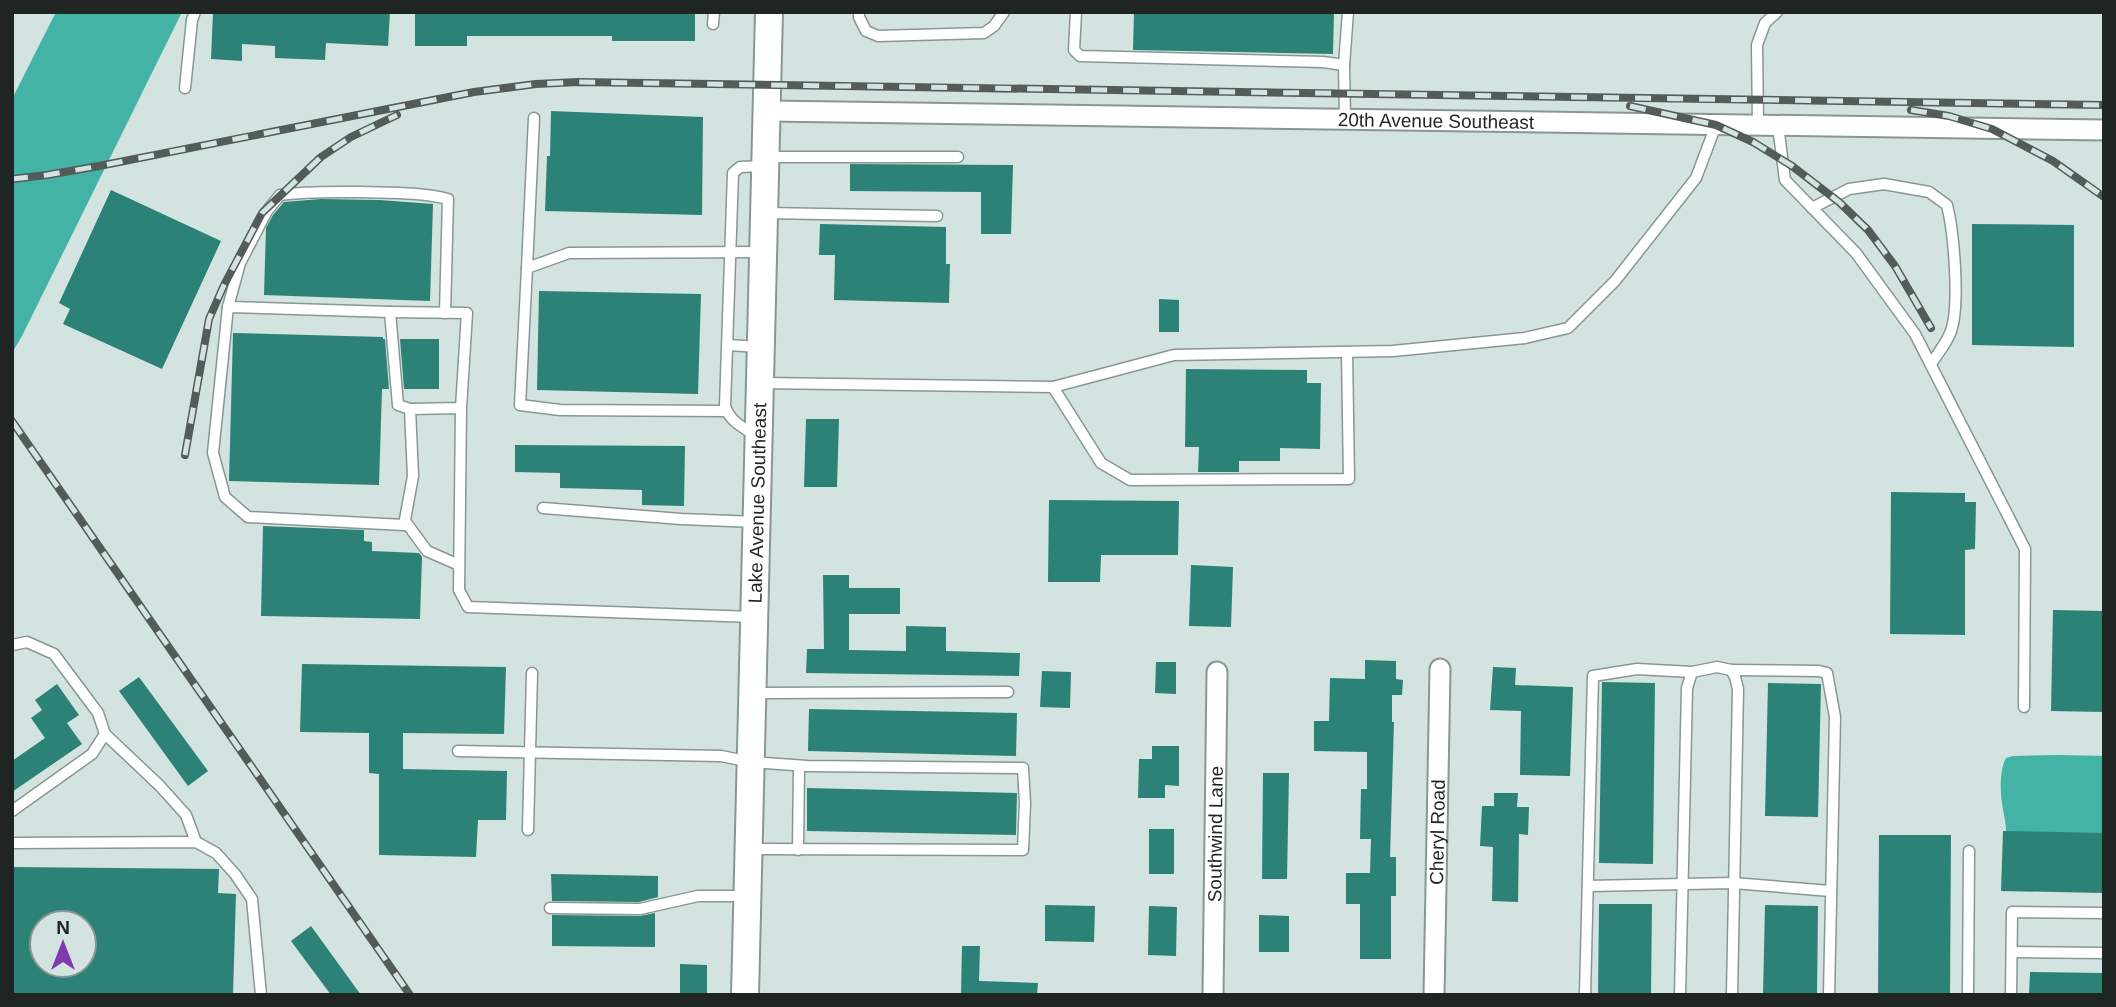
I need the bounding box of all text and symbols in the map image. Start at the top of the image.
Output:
street label: 20th Avenue Southeast [1338,109,1535,132]
street label: Lake Avenue Southeast [744,402,770,604]
street label: Southwind Lane [1204,766,1226,902]
street label: Cheryl Road [1426,779,1448,885]
north arrow [28,909,98,979]
text: N [56,917,70,938]

